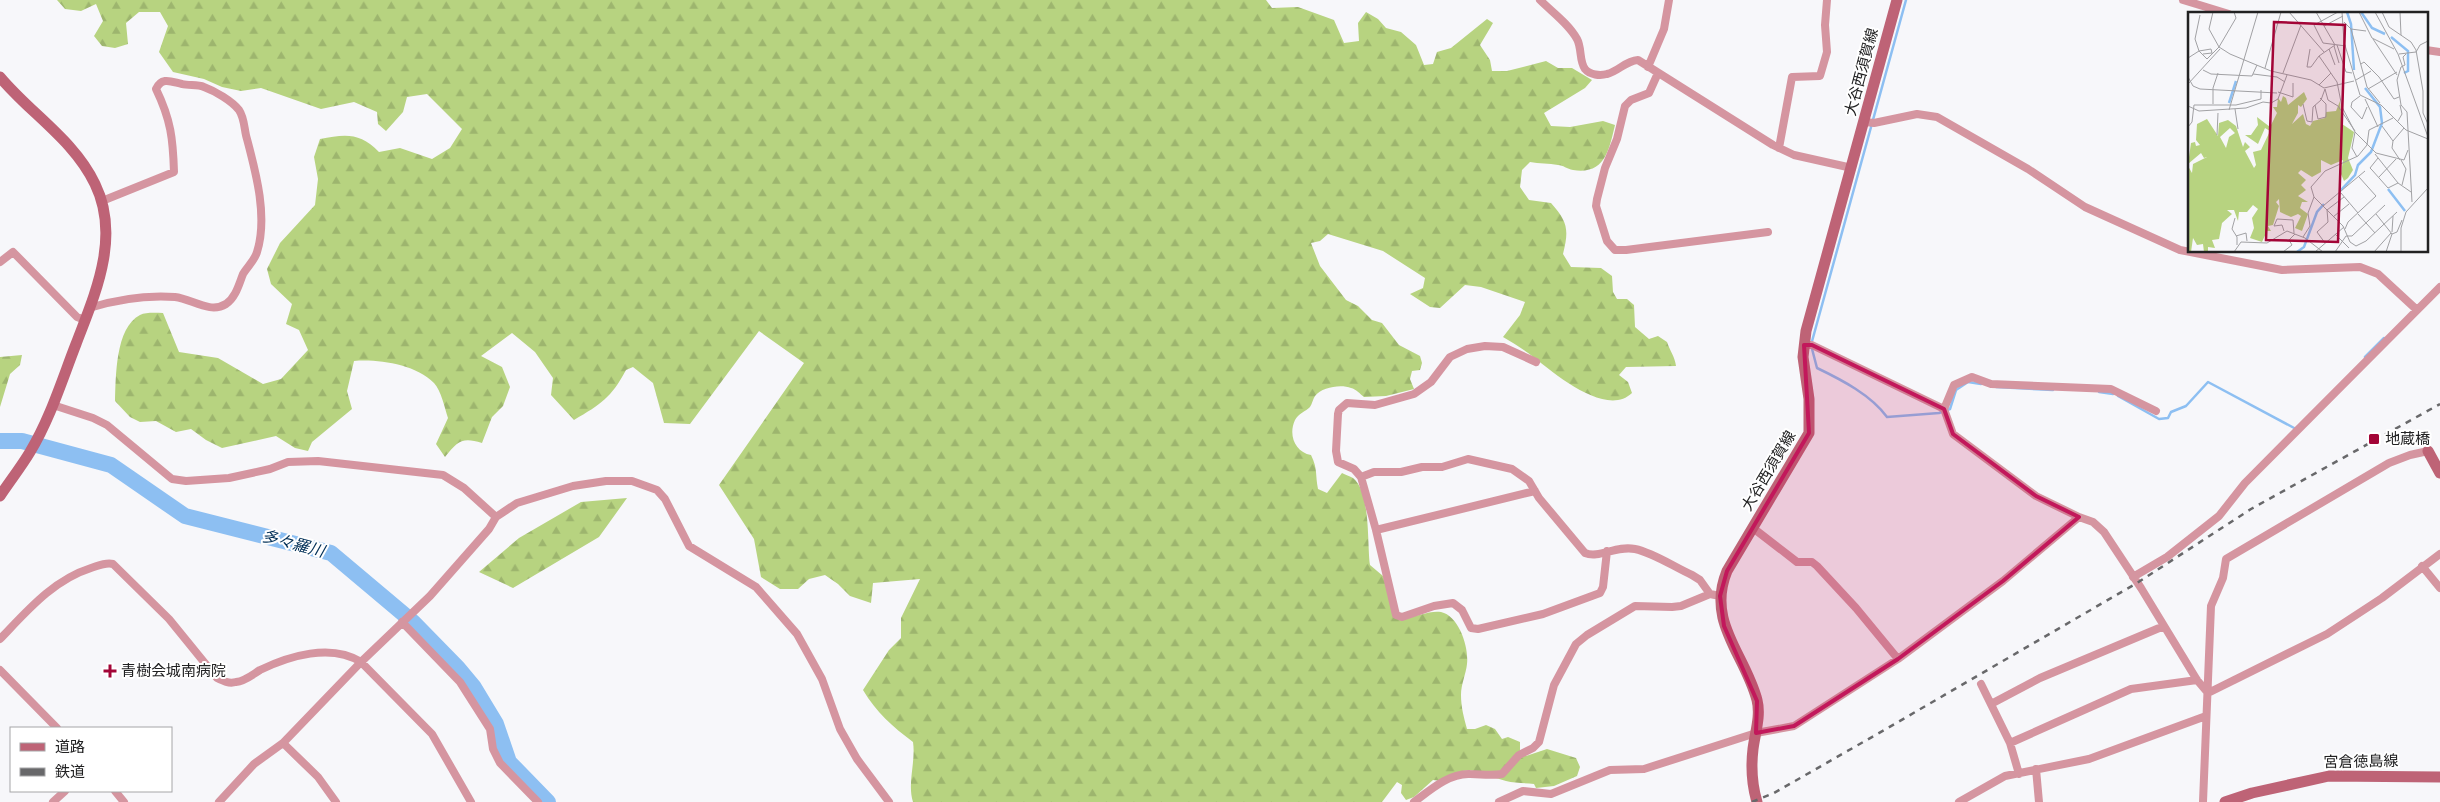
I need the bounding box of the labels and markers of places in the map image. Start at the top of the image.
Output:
place label: 地蔵橋 [2385,428,2430,451]
marker: 地蔵橋 [2367,432,2381,446]
place label: 青樹会城南病院 [121,660,226,683]
marker: 青樹会城南病院 [103,664,117,678]

